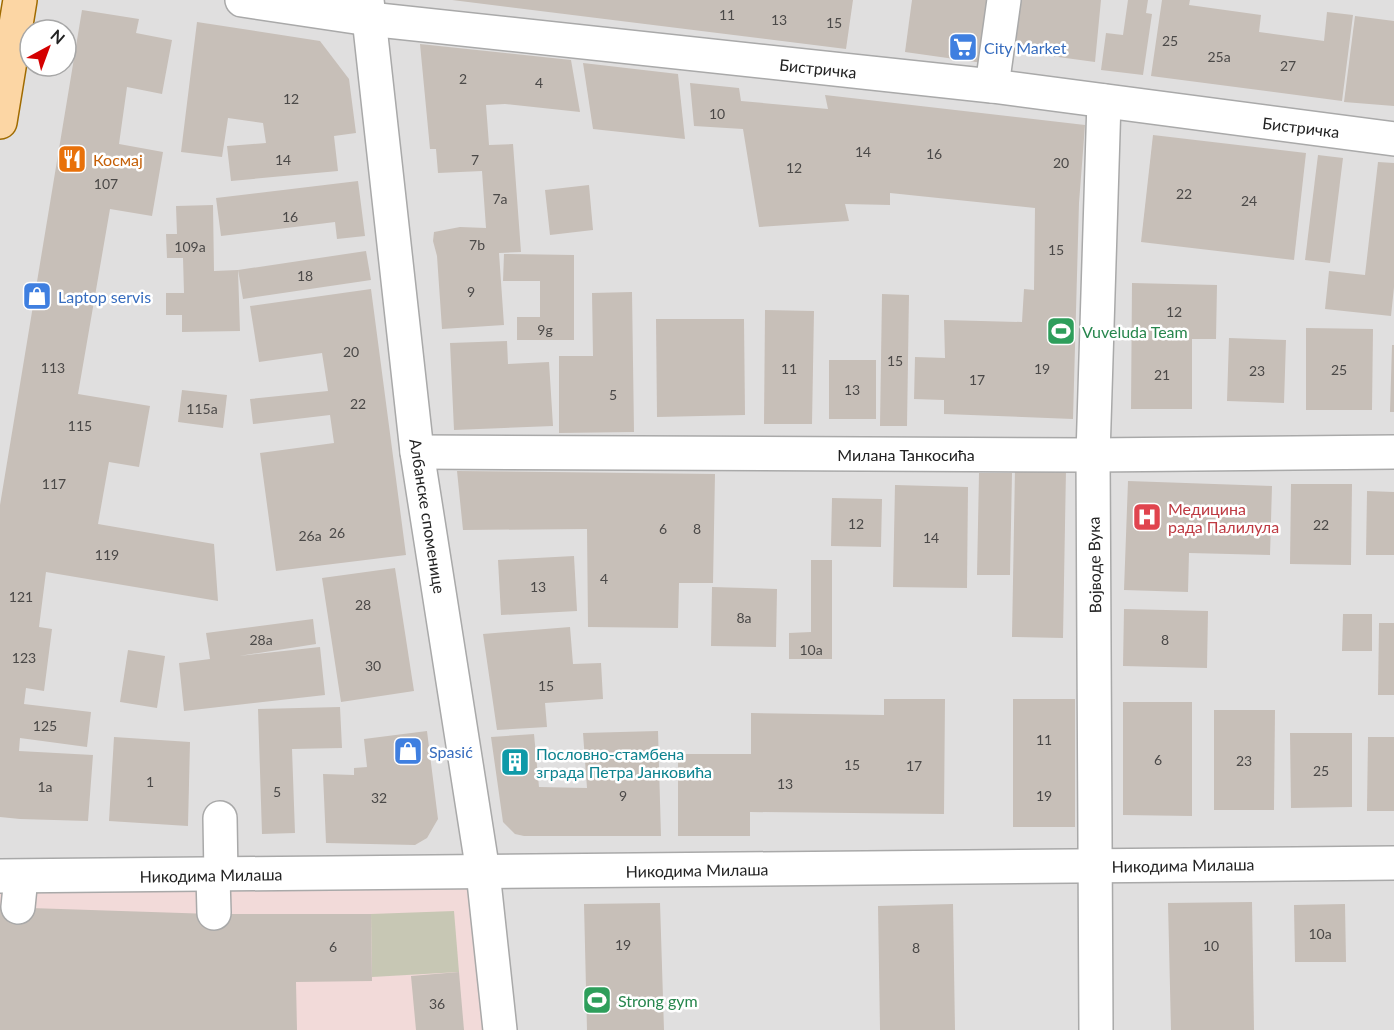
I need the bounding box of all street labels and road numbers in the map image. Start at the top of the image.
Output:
street label: Бистричка [779,55,857,81]
street label: Бистричка [1261,113,1341,141]
street label: Албанске споменице [406,437,450,595]
street label: Милана Танкосића [837,445,975,464]
street label: Војводе Вука [1084,516,1104,614]
street label: Никодима Милаша [1111,854,1255,876]
street label: Никодима Милаша [625,859,769,881]
street label: Никодима Милаша [139,864,283,886]

